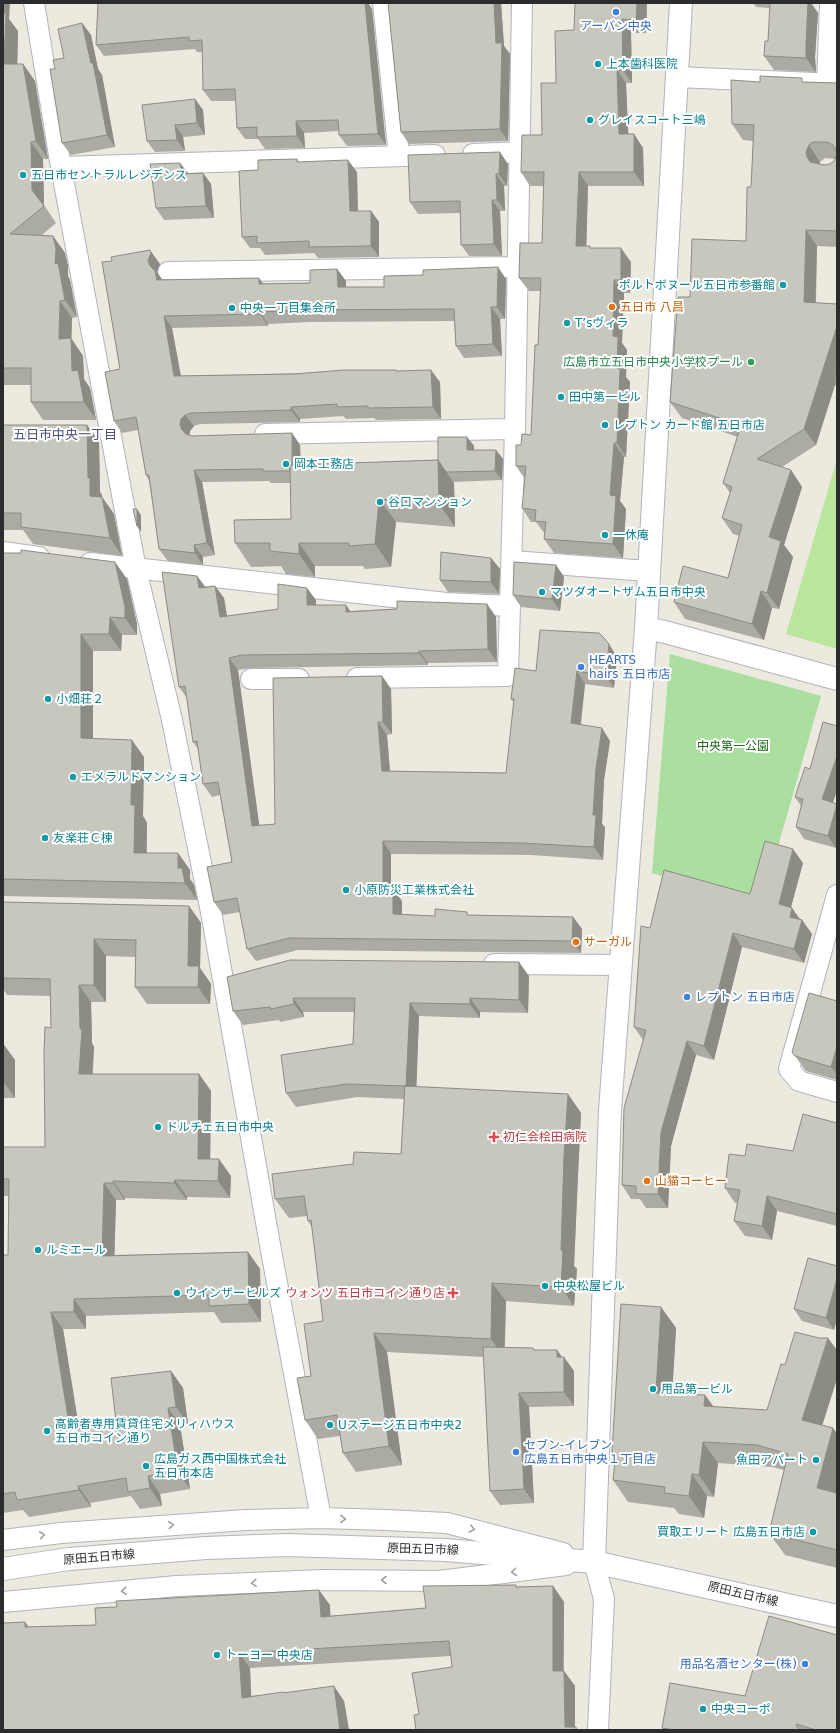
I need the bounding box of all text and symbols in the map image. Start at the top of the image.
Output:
marker: アーバン中央 [611,7,621,17]
place label: アーバン中央 [580,19,652,33]
place label: 上本歯科医院 [606,57,678,71]
marker: 上本歯科医院 [593,59,603,69]
place label: グレイスコート三嶋 [598,113,706,127]
marker: グレイスコート三嶋 [585,115,595,125]
place label: 五日市セントラルレジデンス [31,168,187,182]
marker: 五日市セントラルレジデンス [18,170,28,180]
place label: ポルトボヌール五日市参番館 [619,278,775,292]
marker: ポルトボヌール五日市参番館 [778,280,788,290]
place label: 五日市 八昌 [620,300,684,314]
place label: 中央一丁目集会所 [240,301,336,315]
marker: 五日市 八昌 [607,302,617,312]
marker: 中央一丁目集会所 [227,303,237,313]
place label: T’sヴィラ [574,316,628,330]
marker: T’sヴィラ [562,318,572,328]
place label: 広島市立五日市中央小学校プール [563,355,743,369]
marker: 広島市立五日市中央小学校プール [746,357,756,367]
place label: 田中第一ビル [569,390,641,404]
marker: 田中第一ビル [556,392,566,402]
place label: レプトン カード館 五日市店 [613,418,765,432]
marker: レプトン カード館 五日市店 [600,420,610,430]
district label: 五日市中央一丁目 [13,427,117,442]
place label: 岡本工務店 [294,457,354,471]
marker: 岡本工務店 [281,459,291,469]
place label: 谷口マンション [388,495,472,509]
marker: 谷口マンション [375,497,385,507]
place label: 一休庵 [613,528,649,542]
marker: 一休庵 [600,530,610,540]
place label: マツダオートザム五日市中央 [550,585,706,599]
marker: マツダオートザム五日市中央 [537,587,547,597]
place label: HEARTS hairs 五日市店 [589,653,670,681]
marker: HEARTS hairs 五日市店 [576,662,586,672]
place label: 小畑荘２ [56,692,104,706]
marker: 小畑荘２ [43,694,53,704]
park label: 中央第一公園 [697,739,769,753]
place label: エメラルドマンション [81,770,201,784]
marker: エメラルドマンション [68,772,78,782]
place label: 友楽荘Ｃ棟 [53,831,113,845]
marker: 友楽荘Ｃ棟 [40,833,50,843]
place label: 小原防災工業株式会社 [354,883,474,897]
marker: 小原防災工業株式会社 [341,885,351,895]
place label: サーガル [584,935,632,949]
marker: サーガル [571,937,581,947]
place label: レプトン 五日市店 [695,990,795,1004]
marker: レプトン 五日市店 [682,992,692,1002]
place label: ドルチェ五日市中央 [166,1120,274,1134]
marker: ドルチェ五日市中央 [153,1122,163,1132]
place label: 初仁会桧田病院 [503,1130,587,1144]
marker: 初仁会桧田病院 [488,1131,500,1143]
place label: 山猫コーヒー [655,1174,727,1188]
marker: 山猫コーヒー [642,1176,652,1186]
place label: ルミエール [46,1243,106,1257]
marker: ルミエール [33,1245,43,1255]
place label: 中央松屋ビル [553,1279,625,1293]
marker: 中央松屋ビル [540,1281,550,1291]
place label: ウインザーヒルズ [185,1286,281,1300]
place label: ウォンツ 五日市コイン通り店 [285,1286,445,1300]
marker: ウインザーヒルズ [172,1288,182,1298]
marker: ウォンツ 五日市コイン通り店 [448,1288,458,1298]
place label: 用品第一ビル [661,1382,733,1396]
marker: 用品第一ビル [648,1384,658,1394]
place label: 高齢者専用賃貸住宅メリィハウス 五日市コイン通り [55,1417,235,1445]
place label: Uステージ五日市中央2 [338,1418,462,1432]
marker: Uステージ五日市中央2 [325,1420,335,1430]
marker: 高齢者専用賃貸住宅メリィハウス 五日市コイン通り [42,1426,52,1436]
place label: セブン-イレブン 広島五日市中央１丁目店 [524,1438,656,1466]
marker: セブン-イレブン 広島五日市中央１丁目店 [511,1447,521,1457]
place label: 広島ガス西中国株式会社 五日市本店 [154,1452,286,1480]
place label: 魚田アパート [736,1453,808,1467]
marker: 魚田アパート [811,1455,821,1465]
marker: 広島ガス西中国株式会社 五日市本店 [141,1461,151,1471]
one-way arrow [340,1514,346,1523]
one-way arrow [168,1520,174,1529]
one-way arrow [469,1524,475,1532]
place label: 買取エリート 広島五日市店 [657,1525,805,1539]
marker: 買取エリート 広島五日市店 [808,1527,818,1537]
one-way arrow [39,1531,45,1540]
street label: 原田五日市線 [387,1541,459,1557]
street label: 原田五日市線 [63,1547,135,1567]
one-way arrow [511,1567,517,1576]
one-way arrow [381,1576,387,1584]
one-way arrow [251,1578,257,1587]
street label: 原田五日市線 [706,1579,780,1609]
one-way arrow [121,1586,128,1595]
place label: トーヨー 中央店 [225,1648,313,1662]
marker: トーヨー 中央店 [212,1650,222,1660]
place label: 用品名酒センター(株) [680,1657,797,1671]
marker: 用品名酒センター(株) [800,1659,810,1669]
place label: 中央コーポ [711,1702,771,1716]
marker: 中央コーポ [698,1704,708,1714]

